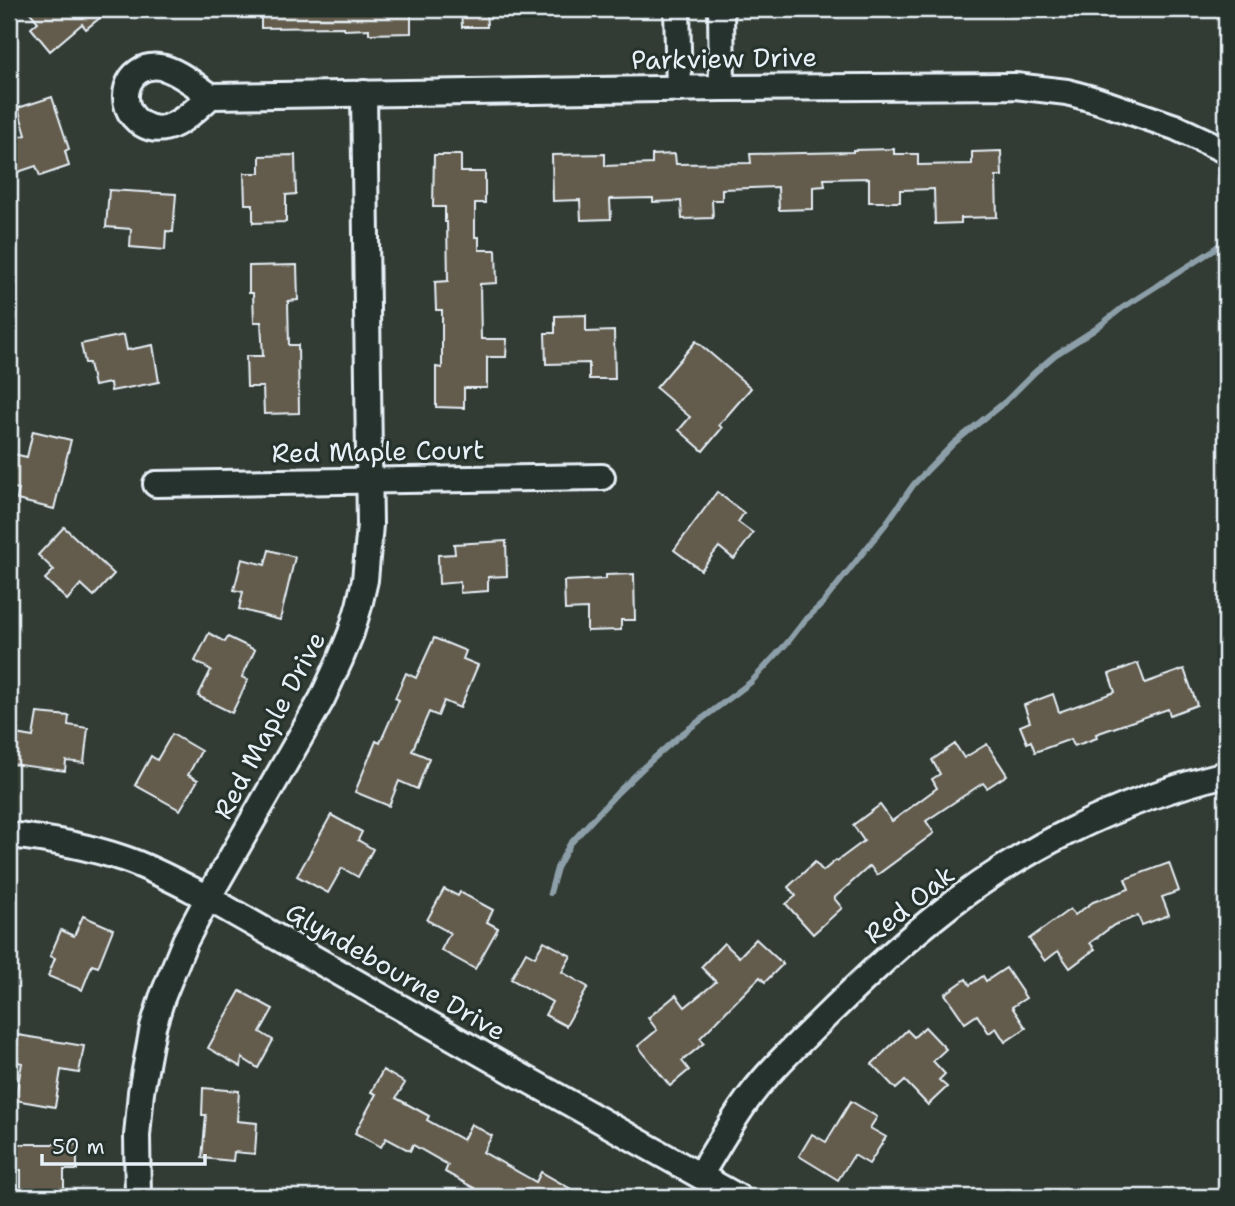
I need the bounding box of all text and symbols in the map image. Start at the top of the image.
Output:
street label: Parkview Drive [631,39,817,77]
street label: Red Maple Court [271,432,485,470]
street label: Red Maple Drive [205,625,333,825]
street label: Red Oak [856,857,962,951]
street label: Glyndebourne Drive [280,894,512,1048]
scale bar [42,1122,205,1166]
text: 50 m [52,1133,105,1161]

